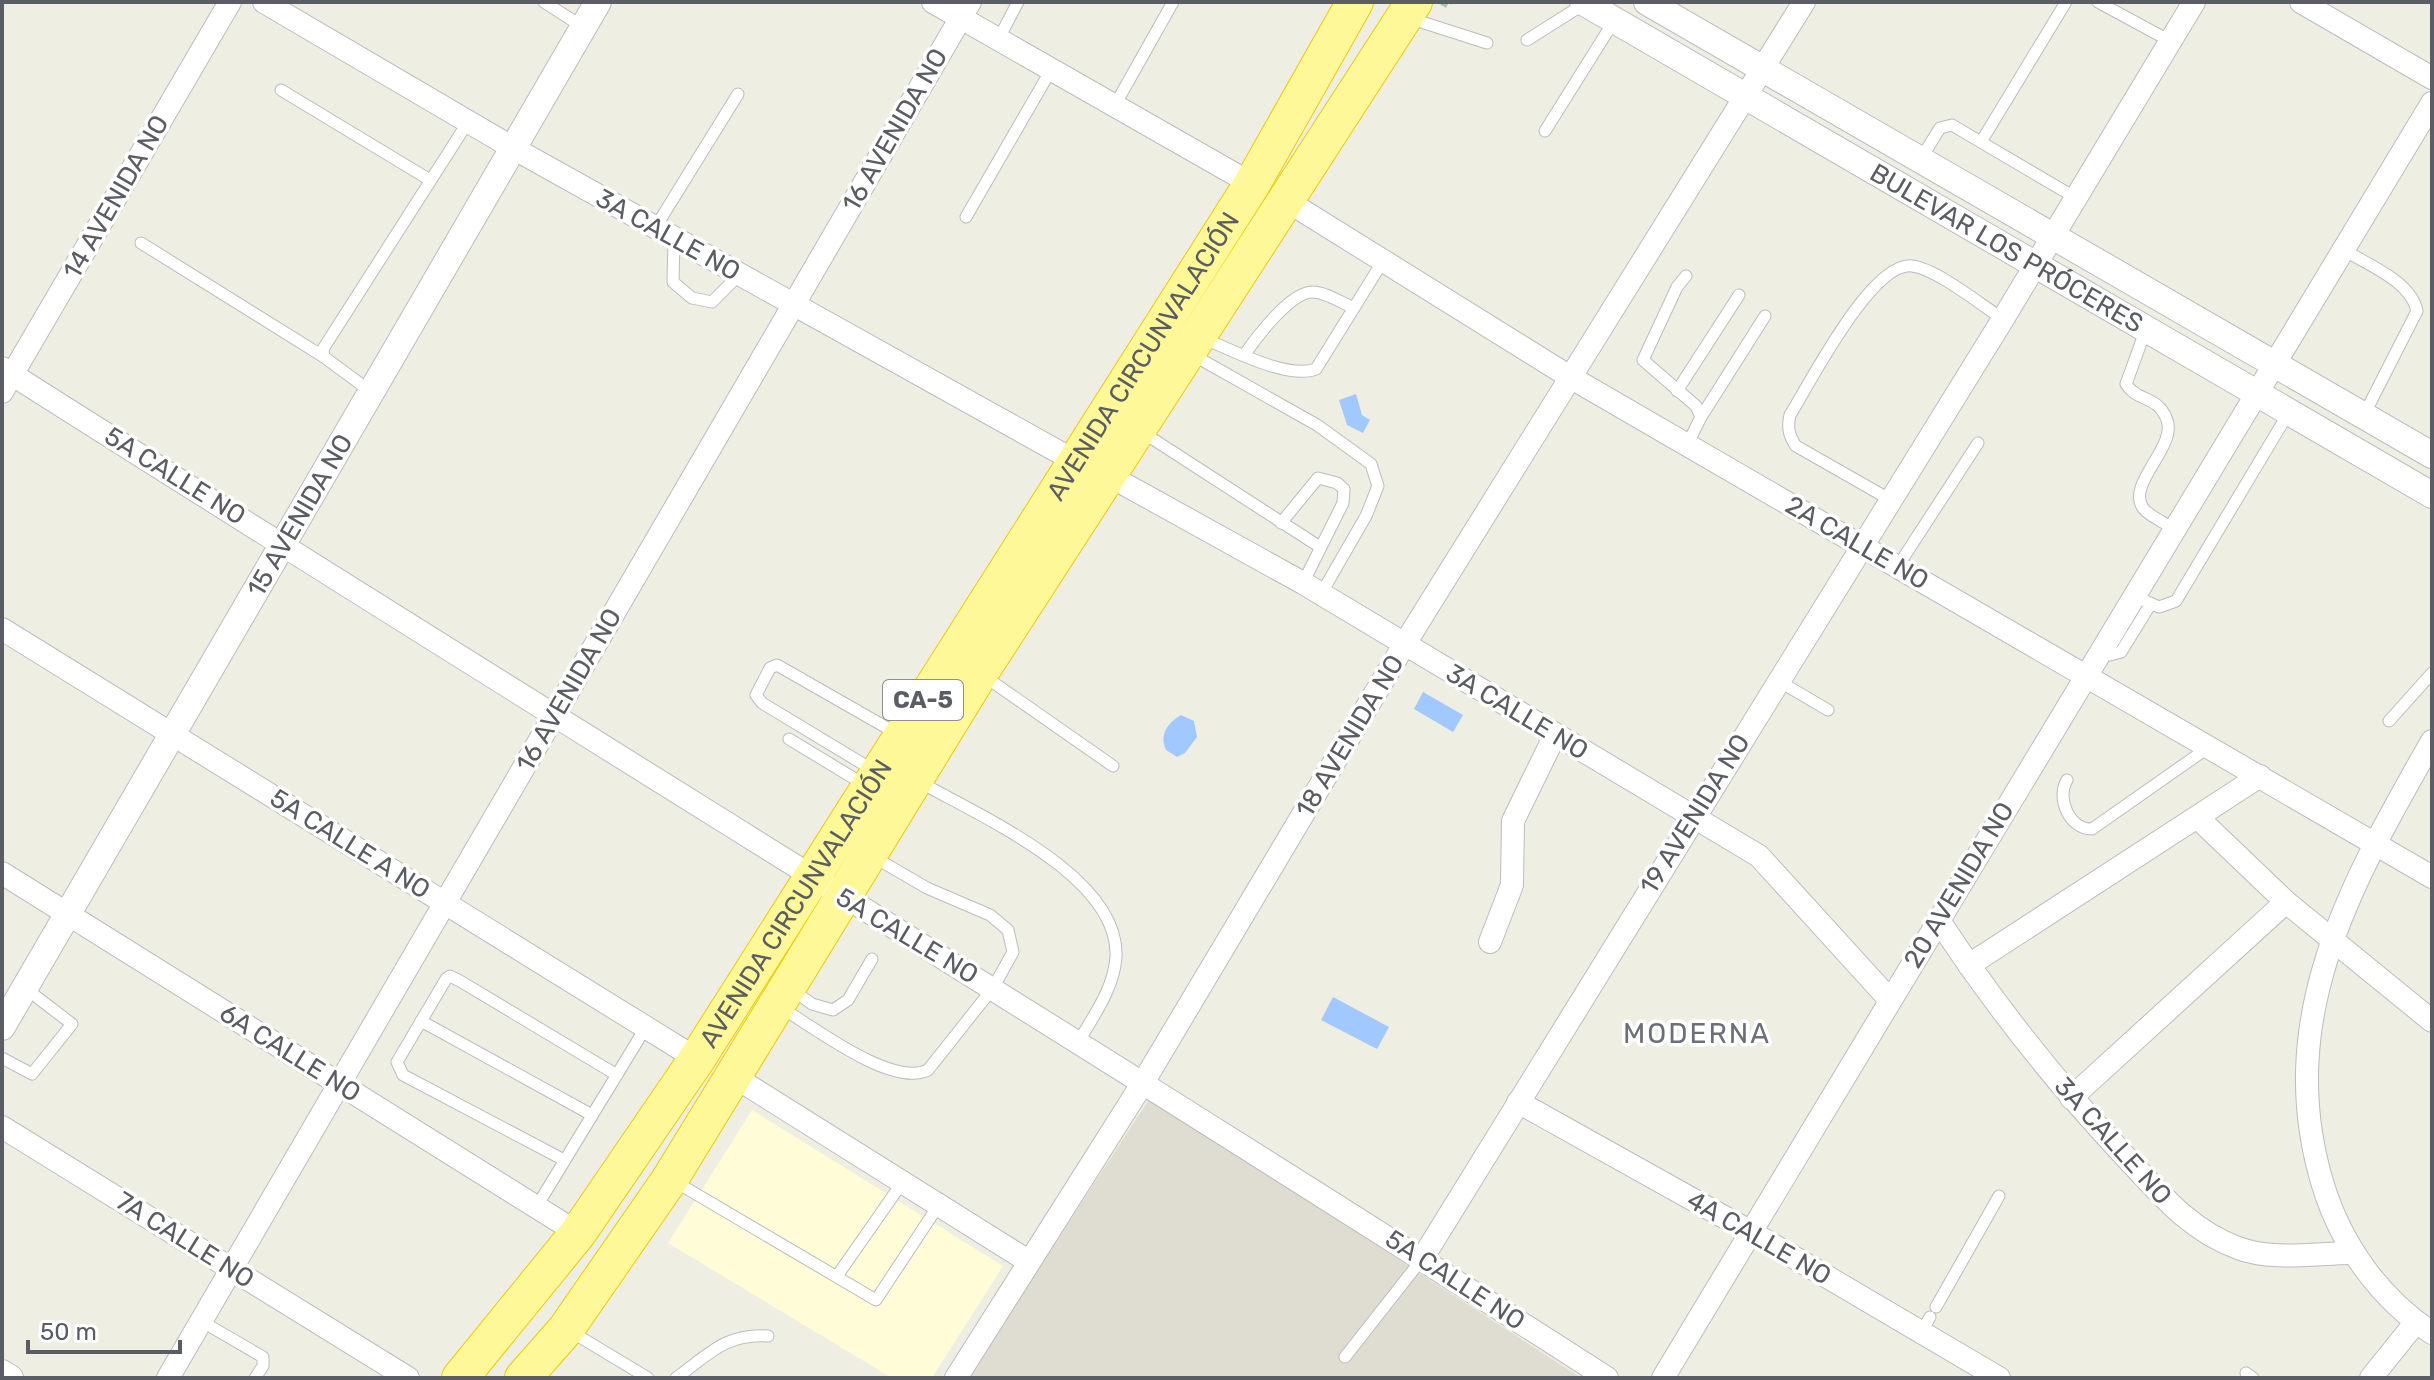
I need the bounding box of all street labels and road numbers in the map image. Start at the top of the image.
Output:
street label: 16 AVENIDA NO [836,43,954,217]
street label: 14 AVENIDA NO [57,110,175,284]
street label: BULEVAR LOS PRÓCERES [1865,157,2149,339]
street label: 3A CALLE NO [590,183,746,287]
street label: AVENIDA CIRCUNVALACIÓN [1040,206,1246,506]
street label: 5A CALLE NO [99,420,251,532]
street label: 15 AVENIDA NO [240,428,359,602]
street label: 2A CALLE NO [1780,490,1934,596]
street label: 16 AVENIDA NO [510,603,628,777]
street label: 18 AVENIDA NO [1289,649,1411,823]
street label: 3A CALLE NO [1440,657,1594,767]
road number: CA-5 [883,680,963,720]
street label: 19 AVENIDA NO [1633,728,1757,900]
street label: AVENIDA CIRCUNVALACIÓN [693,754,898,1053]
street label: 5A CALLE A NO [264,782,436,906]
street label: 20 AVENIDA NO [1897,796,2021,974]
street label: 5A CALLE NO [830,881,984,991]
street label: 6A CALLE NO [214,997,366,1109]
street label: 3A CALLE NO [2048,1071,2178,1211]
street label: 4A CALLE NO [1682,1184,1836,1292]
street label: 7A CALLE NO [110,1185,260,1295]
street label: 5A CALLE NO [1379,1223,1531,1337]

